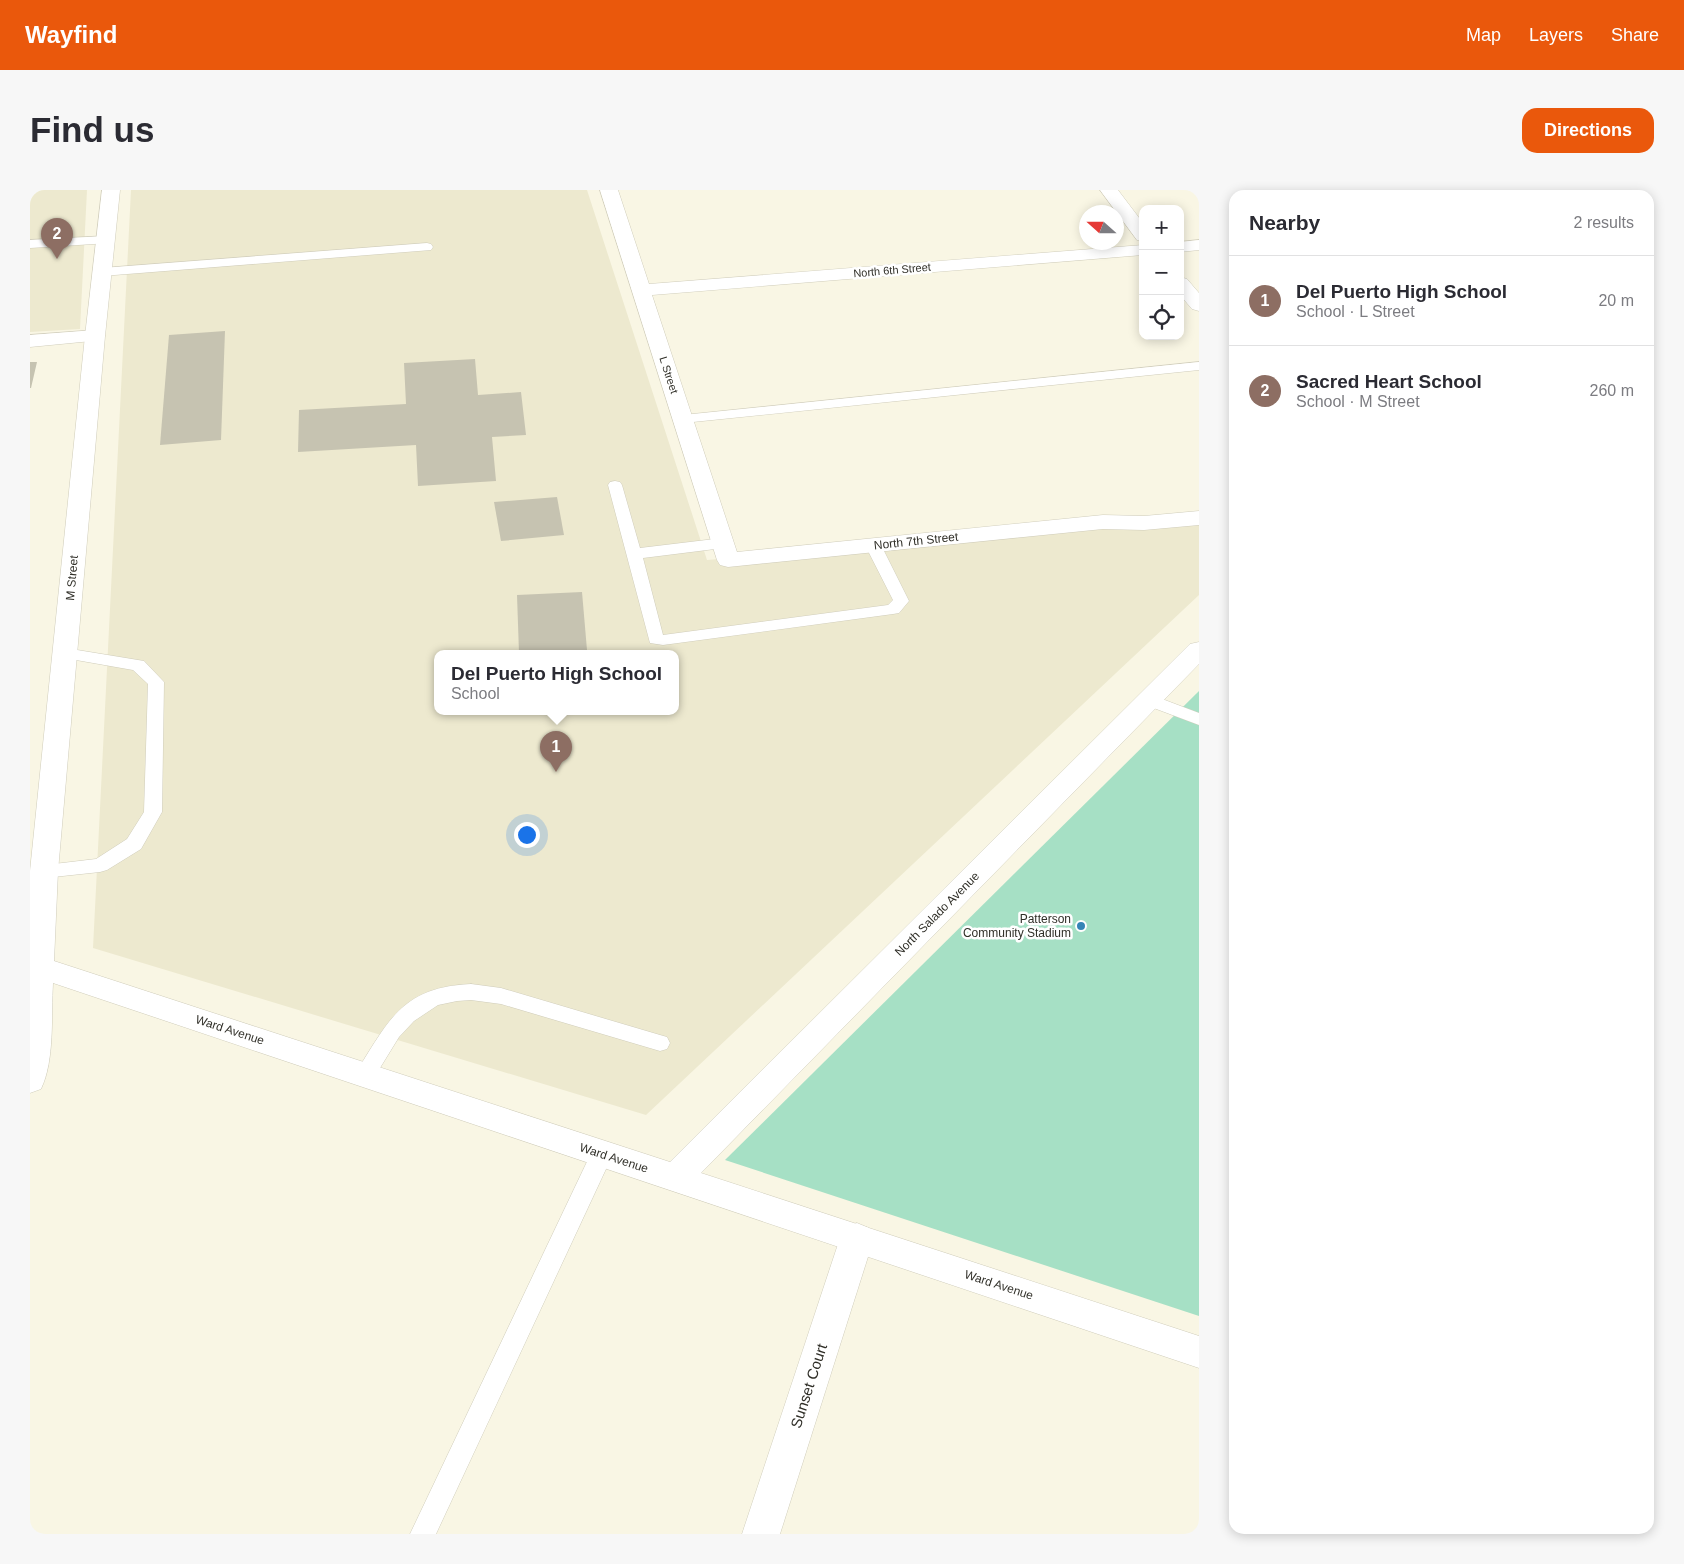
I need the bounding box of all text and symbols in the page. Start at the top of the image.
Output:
text: Wayfind [25,21,117,48]
text: Map [1466,25,1501,45]
text: Layers [1529,25,1583,45]
text: Share [1611,25,1659,45]
button: Directions [1522,108,1654,153]
text: Find us [30,110,154,149]
north arrow [1079,205,1124,250]
map controls [1139,205,1184,340]
button: + [1139,205,1184,250]
text: Nearby [1249,211,1320,234]
text: 2 results [1574,214,1634,231]
pin: 2 [41,218,73,259]
button: − [1139,250,1184,295]
street label: North 6th Street [853,261,931,279]
text: Del Puerto High School [1296,281,1507,302]
text: 1 [1261,292,1269,309]
text: 20 m [1598,292,1634,309]
button: locate [1139,295,1184,340]
text: School · L Street [1296,303,1415,320]
street label: L Street [657,355,681,395]
text: Sacred Heart School [1296,371,1482,392]
text: 2 [1261,382,1269,399]
text: 260 m [1590,382,1634,399]
text: School · M Street [1296,393,1420,410]
street label: North 7th Street [873,530,960,552]
street label: M Street [63,554,81,601]
popup [434,650,679,715]
text: Del Puerto High School [451,663,662,684]
text: School [451,685,500,702]
pin: 1 [540,731,572,772]
your location [514,822,540,848]
street label: North Salado Avenue [892,869,982,959]
place label: Patterson Community Stadium [963,912,1071,940]
marker: Patterson Community Stadium [1075,920,1087,932]
street label: Ward Avenue [194,1012,266,1048]
street label: Ward Avenue [578,1140,650,1176]
street label: Ward Avenue [963,1267,1035,1303]
street label: Sunset Court [787,1341,830,1430]

